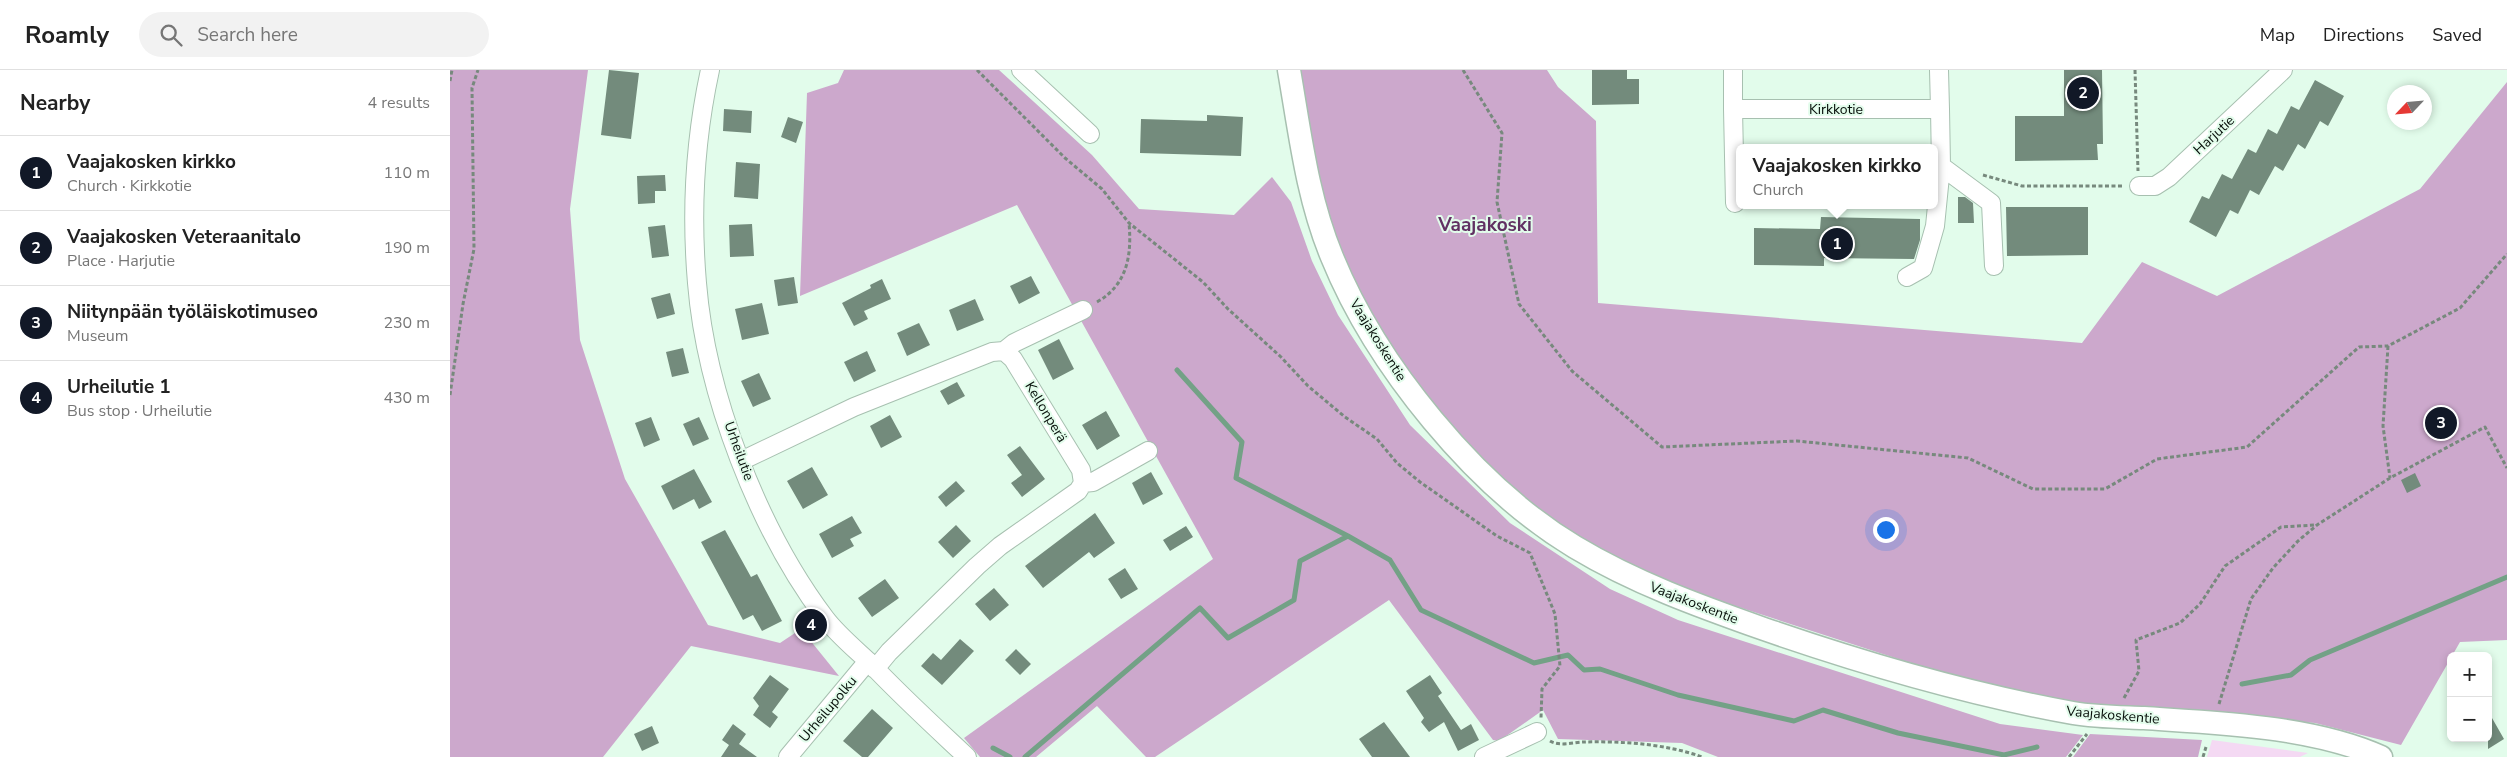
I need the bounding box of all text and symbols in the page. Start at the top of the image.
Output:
search box [139,12,489,57]
text: Roamly [25,19,109,51]
icon: search [157,21,185,49]
text: Search here [197,22,298,48]
text: Map [2260,23,2295,47]
text: Directions [2323,23,2404,47]
text: Saved [2432,23,2482,47]
pin: 2 [2067,74,2099,112]
north arrow [2387,85,2432,130]
text: Nearby [20,89,90,117]
text: 4 results [368,92,430,114]
street label: Kirkkotie [1809,100,1863,119]
street label: Harjutie [2189,111,2239,159]
popup [1736,144,1938,209]
text: Vaajakosken kirkko [67,149,236,175]
text: Vaajakosken kirkko [1753,153,1921,179]
text: 1 [31,162,41,184]
text: 110 m [383,162,430,184]
text: Church · Kirkkotie [67,175,192,197]
text: Church [1753,179,1804,201]
district label: Vaajakoski [1437,212,1532,238]
text: Vaajakosken Veteraanitalo [67,224,301,250]
pin: 1 [1821,225,1853,263]
text: 2 [31,237,41,259]
text: 190 m [383,237,430,259]
text: Place · Harjutie [67,250,175,272]
street label: Vaajakoskentie [1345,294,1411,385]
text: Niitynpään työläiskotimuseo [67,299,318,325]
text: 3 [31,312,41,334]
text: 230 m [383,312,430,334]
text: Museum [67,325,129,347]
text: Urheilutie 1 [67,374,171,400]
street label: Kellonperä [1020,378,1072,446]
text: 4 [31,387,41,409]
text: 430 m [383,387,430,409]
text: Bus stop · Urheilutie [67,400,212,422]
pin: 3 [2425,404,2457,442]
street label: Urheilutie [720,419,758,483]
your location [1873,517,1899,543]
street label: Vaajakoskentie [1646,577,1741,629]
pin: 4 [795,606,827,644]
map controls [2447,652,2492,742]
button: + [2447,652,2492,697]
street label: Urheilupolku [795,672,861,746]
button: − [2447,697,2492,742]
street label: Vaajakoskentie [2065,701,2160,729]

